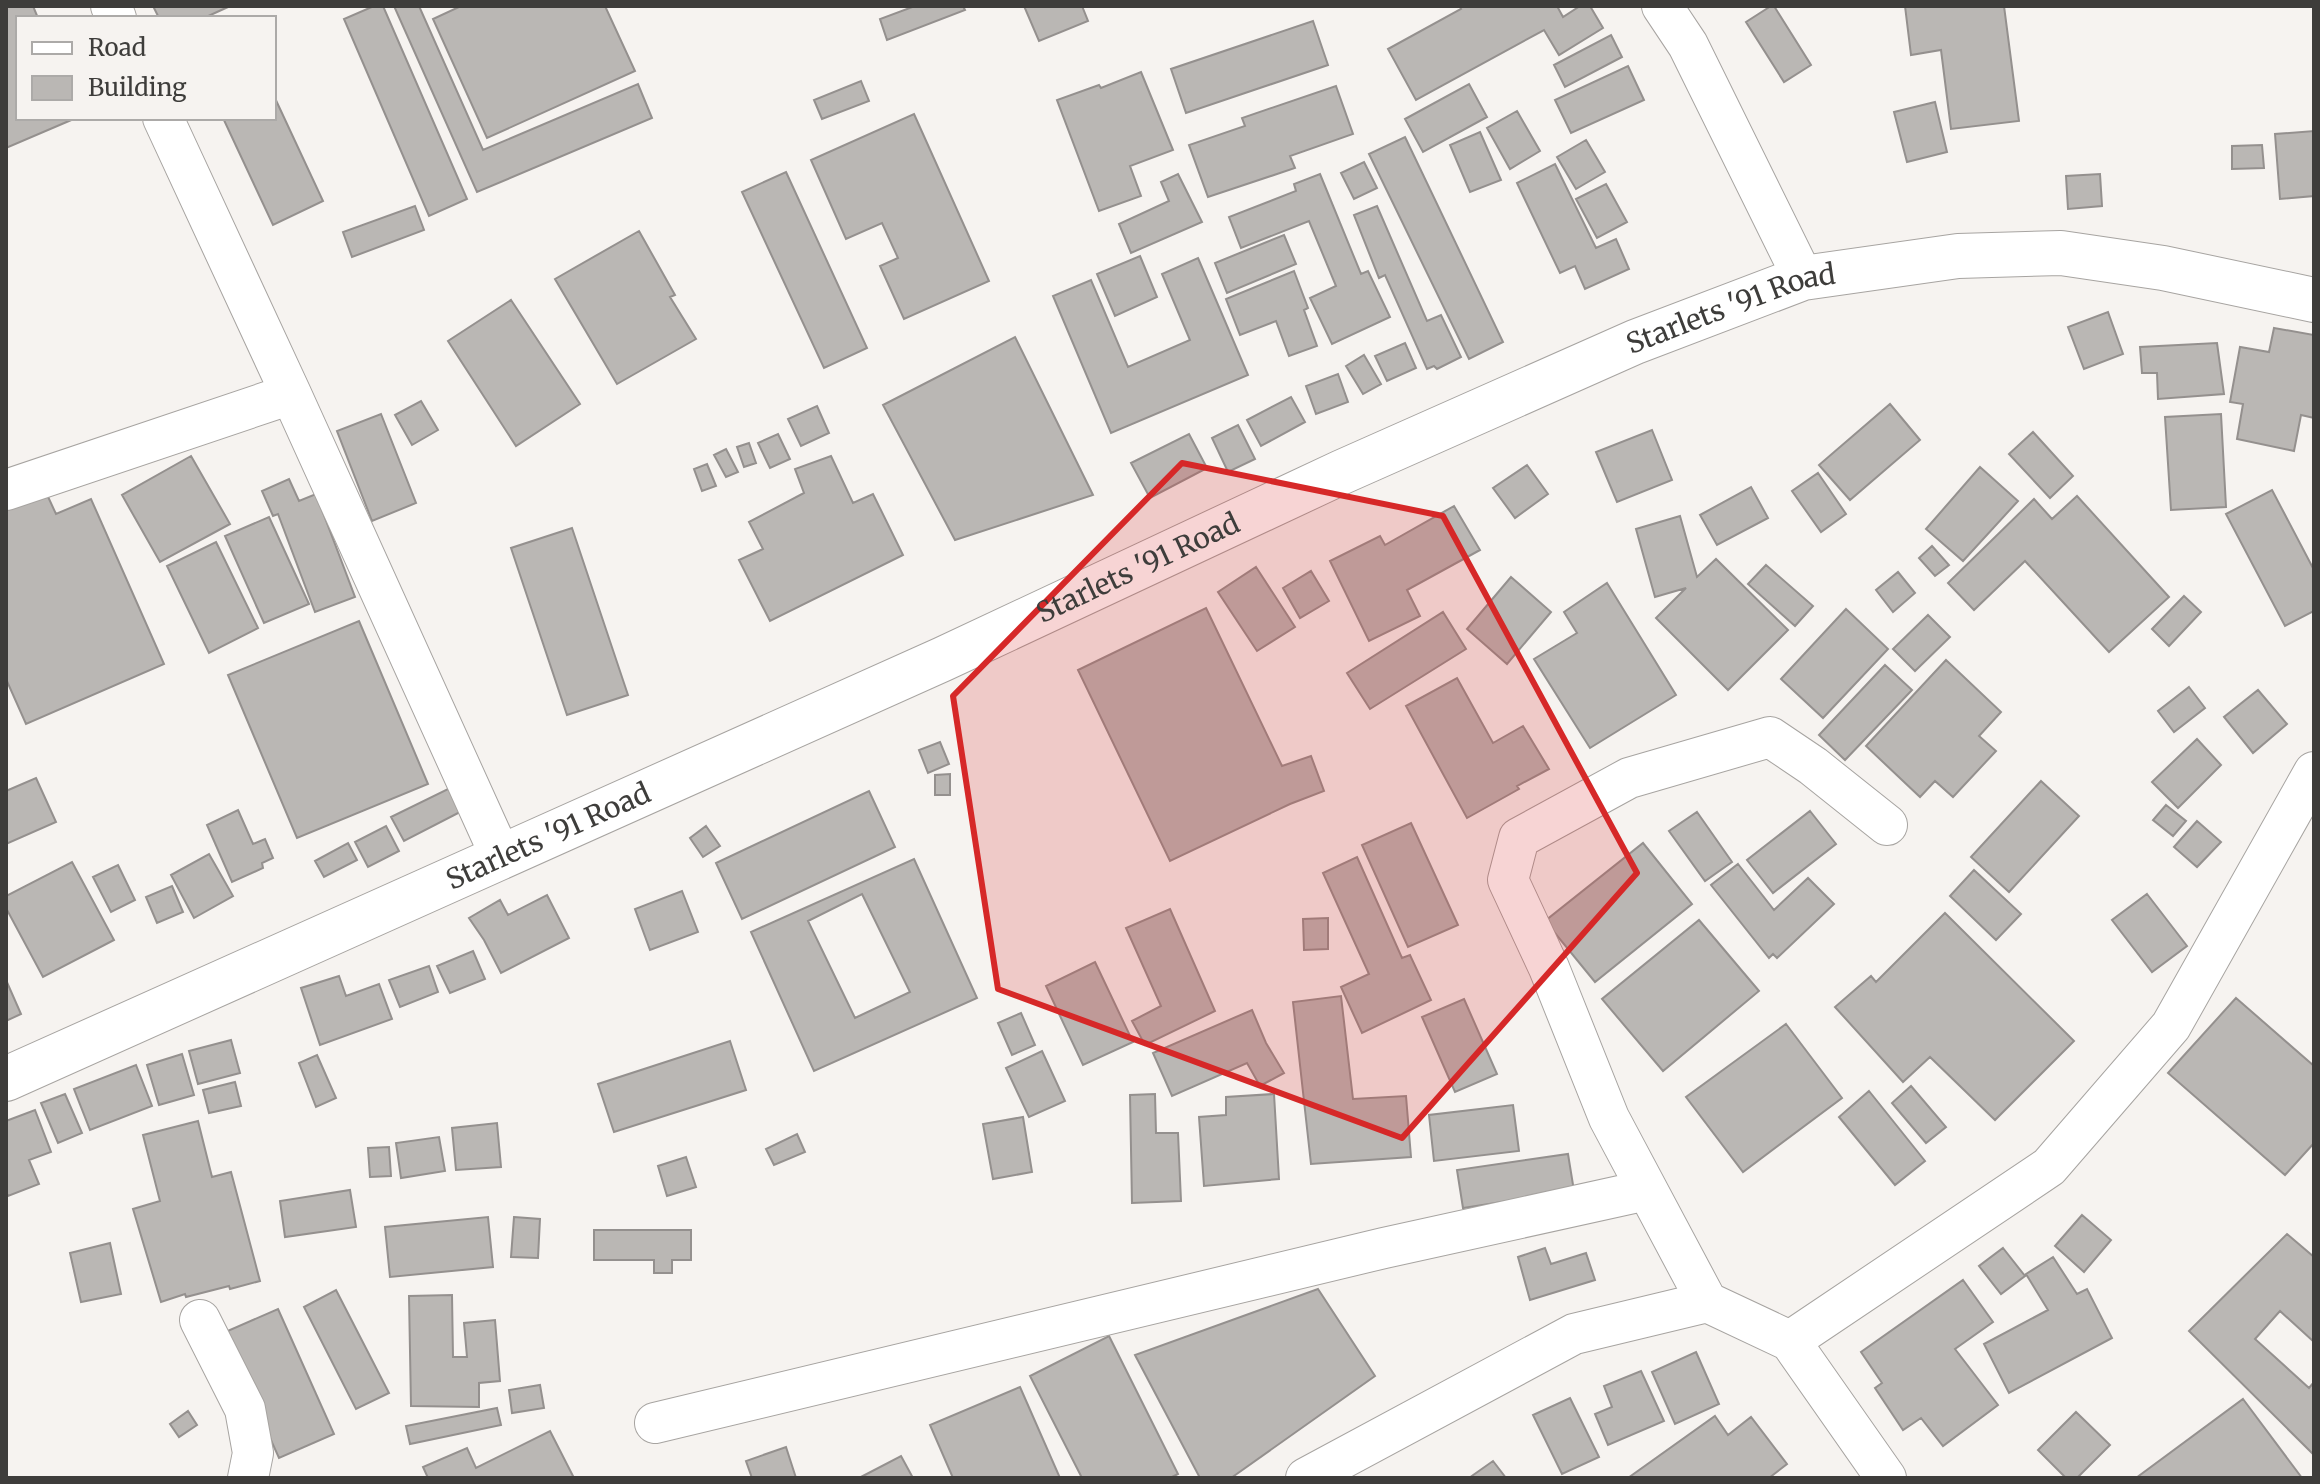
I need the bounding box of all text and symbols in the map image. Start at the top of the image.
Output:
legend [16,16,276,120]
text: Road [88,32,146,63]
text: Building [88,72,187,103]
street label: Starlets '91 Road [1621,256,1838,362]
street label: Starlets '91 Road [1030,505,1245,631]
street label: Starlets '91 Road [440,775,656,898]

